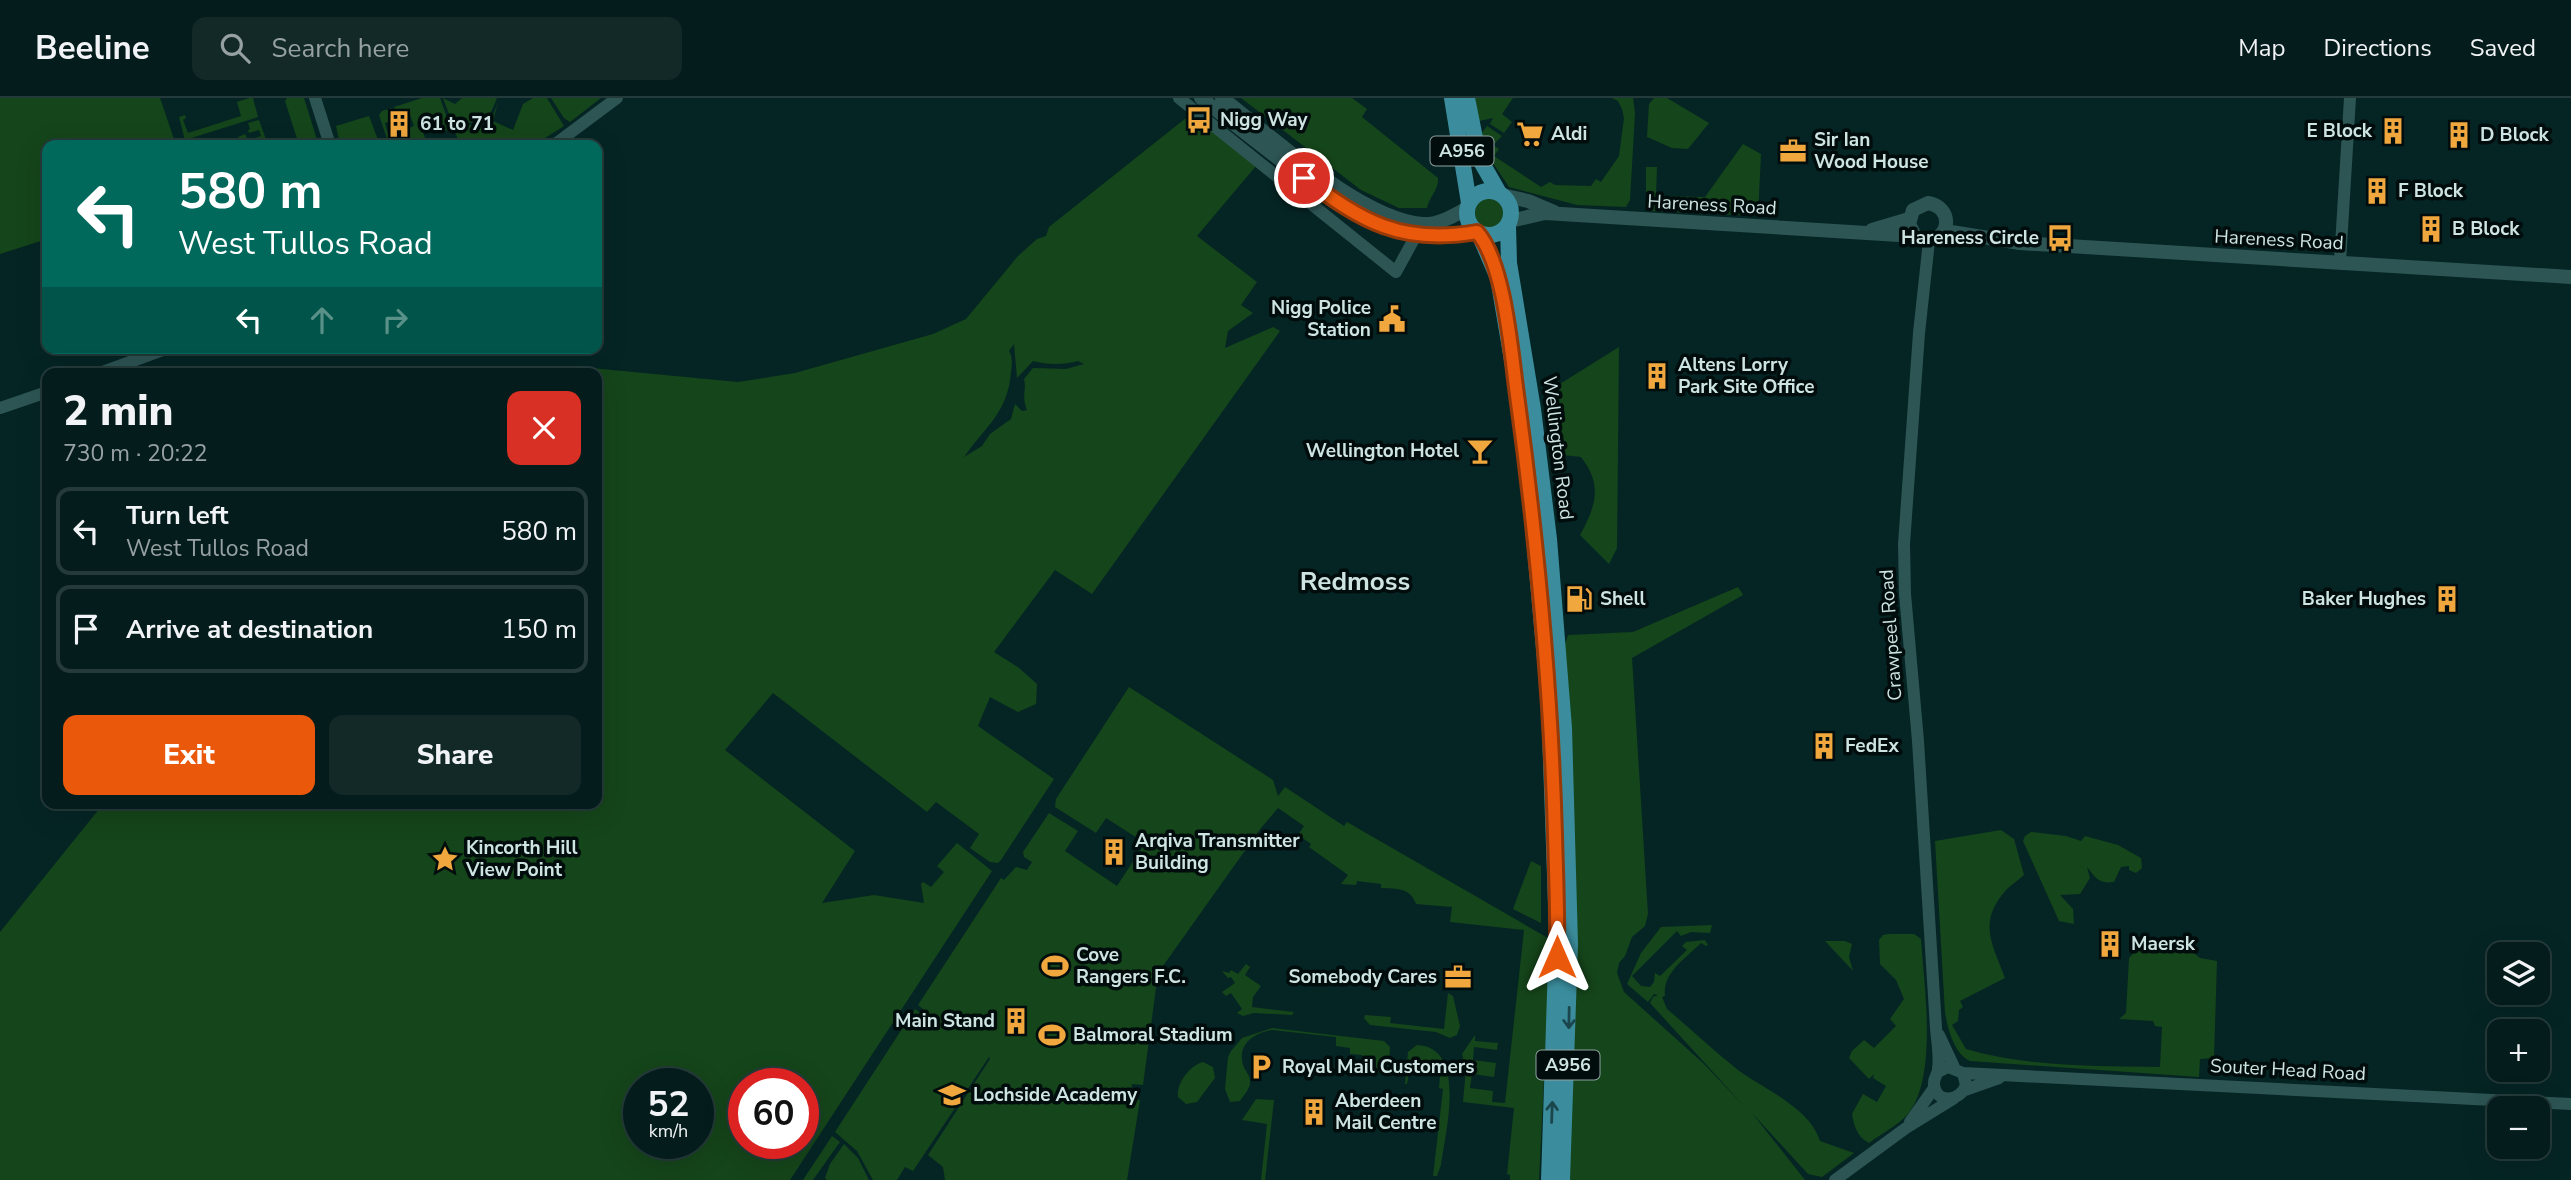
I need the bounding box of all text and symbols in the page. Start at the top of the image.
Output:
search box [192,17,682,80]
text: Beeline [35,26,150,71]
icon: search [216,29,254,67]
text: Search here [272,31,409,66]
text: Map [2238,32,2285,64]
text: Directions [2323,32,2432,64]
text: Saved [2470,32,2536,64]
bus stop icon: Nigg Way [1184,105,1214,135]
place label: Nigg Way [1220,107,1308,133]
building icon: 61 to 71 [384,109,414,139]
place label: 61 to 71 [420,111,494,137]
building icon: E Block [2378,116,2408,146]
place label: E Block [2306,118,2373,144]
supermarket icon: Aldi [1515,119,1545,149]
building icon: D Block [2444,120,2474,150]
place label: Aldi [1551,121,1587,147]
place label: D Block [2480,122,2550,148]
place label: Sir Ian Wood House [1814,127,1929,175]
road number: A956 [1430,136,1494,166]
office icon: Sir Ian Wood House [1778,136,1808,166]
pin [1274,148,1334,208]
text: 580 m [178,158,322,225]
icon: arrive [1285,159,1323,197]
icon: left [63,168,154,259]
building icon: F Block [2362,176,2392,206]
place label: F Block [2398,178,2464,204]
street label: Hareness Road [1647,189,1777,221]
building icon: B Block [2416,214,2446,244]
place label: B Block [2452,216,2520,242]
text: West Tullos Road [178,222,433,265]
bus stop icon: Hareness Circle [2045,223,2075,253]
street label: Hareness Road [2214,224,2344,256]
place label: Hareness Circle [1901,225,2039,251]
place label: Nigg Police Station [1271,295,1371,343]
icon: left [230,301,268,339]
icon: ahead [303,301,341,339]
icon: right [376,301,414,339]
public building icon: Nigg Police Station [1377,304,1407,334]
place label: Altens Lorry Park Site Office [1678,352,1815,400]
building icon: Altens Lorry Park Site Office [1642,361,1672,391]
street label: Wellington Road [1536,375,1580,521]
text: 2 min [63,383,173,440]
button: close [507,391,581,465]
bar icon: Wellington Hotel [1465,436,1495,466]
text: 730 m · 20:22 [63,438,208,469]
place label: Wellington Hotel [1306,438,1459,464]
text: Turn left [126,498,229,533]
icon: left [67,512,105,550]
text: 580 m [501,514,577,549]
text: West Tullos Road [126,533,309,564]
district label: Redmoss [1300,564,1410,599]
street label: Crawpeel Road [1873,569,1909,701]
fuel station icon: Shell [1564,584,1594,614]
building icon: Baker Hughes [2432,584,2462,614]
place label: Shell [1600,586,1646,612]
place label: Baker Hughes [2302,586,2426,612]
icon: arrive [67,610,105,648]
text: Arrive at destination [126,612,373,647]
text: 150 m [501,612,577,647]
button: Exit [63,715,315,795]
button: Share [329,715,581,795]
building icon: FedEx [1809,731,1839,761]
place label: FedEx [1845,733,1899,759]
place label: Arqiva Transmitter Building [1135,828,1300,876]
place label: Kincorth Hill View Point [465,835,577,883]
building icon: Arqiva Transmitter Building [1099,837,1129,867]
place icon: Kincorth Hill View Point [430,844,460,874]
position arrow [1520,920,1594,994]
building icon: Maersk [2095,929,2125,959]
place label: Maersk [2131,931,2196,957]
place label: Cove Rangers F.C. [1076,942,1186,990]
map controls [2487,942,2550,1159]
button: layers [2487,942,2550,1005]
sports icon: Cove Rangers F.C. [1040,951,1070,981]
office icon: Somebody Cares [1443,962,1473,992]
place label: Somebody Cares [1288,964,1437,990]
building icon: Main Stand [1001,1006,1031,1036]
one-way arrow [1562,1007,1576,1030]
place label: Main Stand [895,1008,995,1034]
button: + [2487,1019,2550,1082]
sports icon: Balmoral Stadium [1037,1020,1067,1050]
place label: Balmoral Stadium [1073,1022,1233,1048]
road number: A956 [1536,1050,1600,1080]
parking icon: Royal Mail Customers [1246,1052,1276,1082]
street label: Souter Head Road [2209,1053,2367,1087]
place label: Royal Mail Customers [1282,1054,1474,1080]
speed limit sign: 60 [728,1068,819,1159]
school or university icon: Lochside Academy [937,1080,967,1110]
text: 52 [647,1081,690,1128]
place label: Lochside Academy [973,1082,1138,1108]
place label: Aberdeen Mail Centre [1335,1088,1436,1136]
button: − [2487,1096,2550,1159]
building icon: Aberdeen Mail Centre [1299,1097,1329,1127]
one-way arrow [1545,1101,1558,1124]
text: km/h [649,1119,688,1143]

